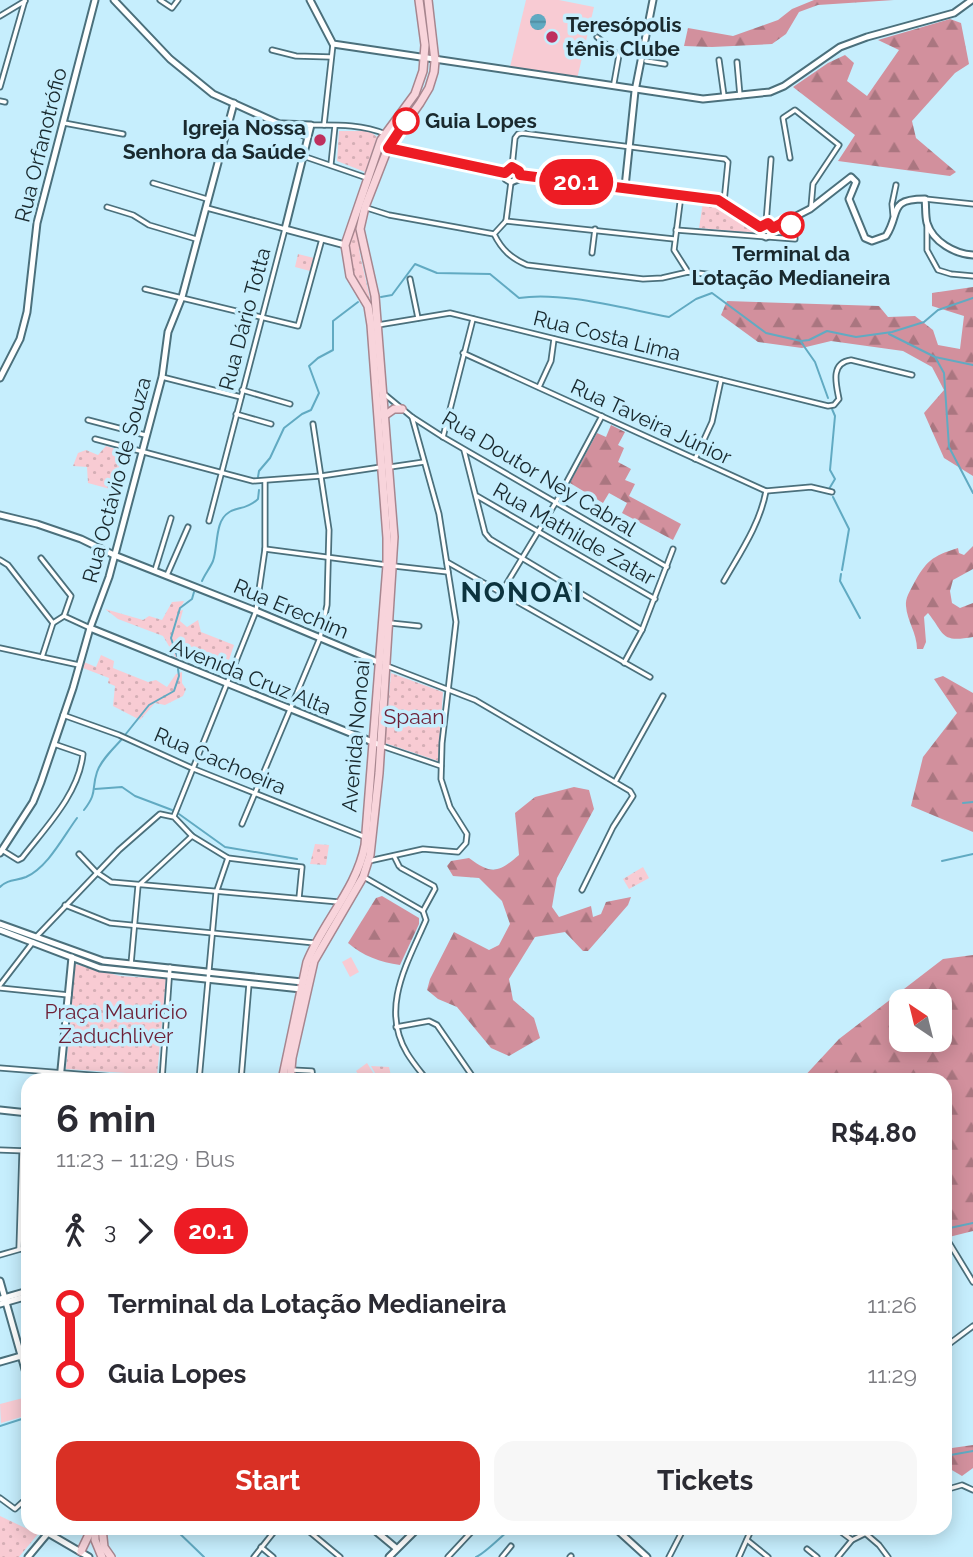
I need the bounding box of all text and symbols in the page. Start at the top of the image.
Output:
place label: Teresópolis tênis Clube [566,12,682,61]
marker: Teresópolis tênis Clube [544,29,560,45]
street label: Rua Orfanotrófio [9,65,72,225]
marker: Guia Lopes [393,108,419,134]
place label: Guia Lopes [425,108,537,133]
place label: Igreja Nossa Senhora da Saúde [123,115,306,164]
marker: Igreja Nossa Senhora da Saúde [312,132,328,148]
line badge: 20.1 [527,159,625,205]
text: 20.1 [553,167,599,196]
marker: Terminal da Lotação Medianeira [778,212,804,238]
place label: Terminal da Lotação Medianeira [692,241,890,290]
street label: Rua Dário Totta [213,245,276,393]
street label: Rua Costa Lima [531,305,684,366]
street label: Rua Taveira Júnior [567,373,736,470]
street label: Rua Octávio de Souza [77,374,156,586]
street label: Rua Doutor Ney Cabral [438,406,641,542]
street label: Rua Mathilde Zatar [489,477,660,591]
street label: Rua Erechim [230,573,352,644]
district label: NONOAI [460,576,584,609]
street label: Avenida Cruz Alta [167,633,335,720]
street label: Avenida Nonoai [336,659,375,813]
park label: Spaan [384,704,444,729]
street label: Rua Cachoeira [151,722,290,800]
north arrow [889,989,952,1052]
map controls [889,989,952,1052]
park label: Praça Mauricio Zaduchliver [45,999,187,1048]
text: 6 min [56,1096,156,1141]
text: R$4.80 [831,1118,917,1148]
text: 11:23 – 11:29 · Bus [56,1145,235,1172]
icon: walk [56,1212,94,1250]
icon: forward [126,1212,164,1250]
text: 20.1 [188,1216,234,1245]
text: 3 [104,1217,116,1244]
text: Terminal da Lotação Medianeira [108,1289,506,1319]
text: 11:26 [867,1291,917,1318]
text: Guia Lopes [108,1359,246,1389]
text: 11:29 [868,1361,917,1388]
button: Start [56,1441,480,1521]
button: Tickets [494,1441,917,1521]

